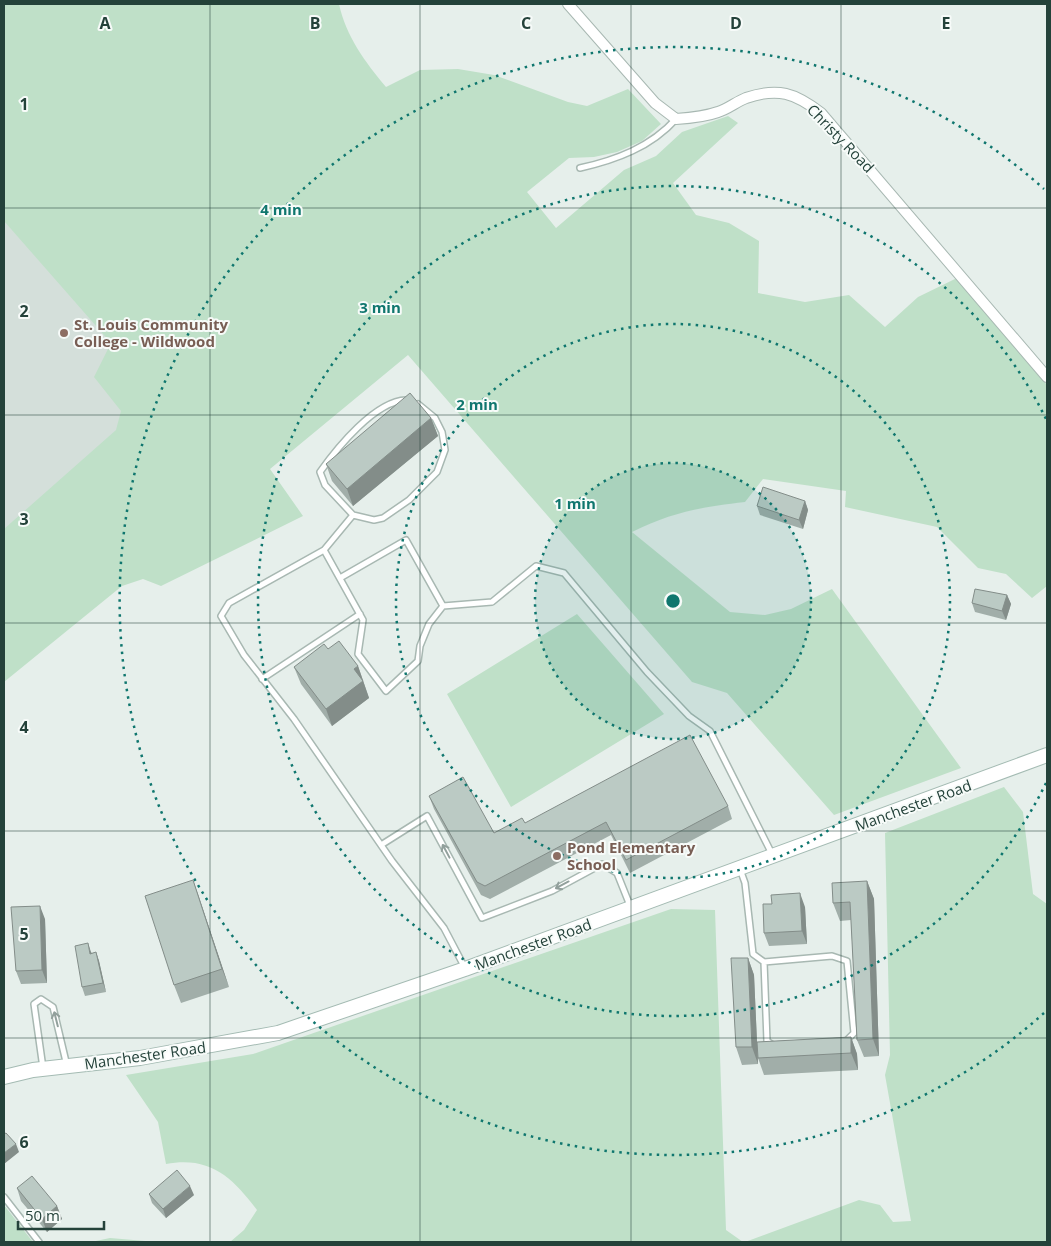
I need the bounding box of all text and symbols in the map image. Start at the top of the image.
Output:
text: A [99,12,111,34]
text: B [310,12,320,34]
text: C [521,12,531,34]
text: D [730,12,742,34]
text: E [942,12,951,34]
text: 1 [19,93,29,115]
street label: Christy Road [803,99,879,177]
text: 4 min [260,199,302,219]
text: 3 min [359,297,401,317]
text: 2 [19,300,29,322]
place label: St. Louis Community College - Wildwood [74,314,229,351]
marker: St. Louis Community College - Wildwood [58,327,70,339]
text: 2 min [456,394,498,414]
text: 1 min [554,493,596,513]
text: 3 [19,508,29,530]
centre of rings [664,592,682,610]
text: 4 [19,716,29,738]
street label: Manchester Road [852,775,974,835]
place label: Pond Elementary School [567,837,696,874]
one-way arrow [441,843,451,858]
marker: Pond Elementary School [551,850,563,862]
one-way arrow [555,881,570,890]
street label: Manchester Road [472,914,594,974]
text: 5 [19,923,29,945]
one-way arrow [51,1011,60,1027]
street label: Manchester Road [83,1037,207,1073]
text: 6 [19,1131,29,1153]
scale bar [18,1198,104,1230]
text: 50 m [25,1205,60,1225]

